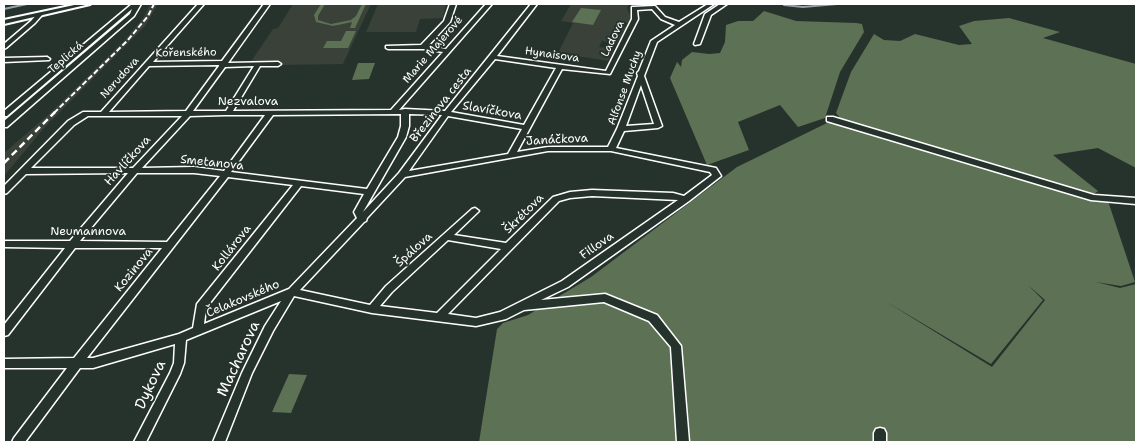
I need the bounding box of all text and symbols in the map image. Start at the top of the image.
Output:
street label: Marie Majerové [400,14,466,86]
street label: Ladova [599,19,627,59]
street label: Teplická [46,39,86,77]
street label: Hynaisova [524,45,580,65]
street label: Kořenského [155,46,217,60]
street label: Alfonse Muchy [605,49,645,127]
street label: Nerudova [98,55,142,101]
street label: Březinova cesta [407,65,475,145]
street label: Nezvalova [218,95,278,109]
street label: Slavíčkova [461,99,523,123]
street label: Janáčkova [526,131,588,149]
street label: Havlíčkova [102,133,154,189]
street label: Smetanova [180,153,244,173]
street label: Škrétova [501,191,547,237]
street label: Kollárova [209,222,255,274]
street label: Neumannova [50,225,126,239]
street label: Fillova [577,229,617,263]
street label: Špálova [393,230,435,270]
street label: Kozinova [112,245,156,295]
street label: Čelakovského [204,277,282,321]
street label: Macharova [214,318,264,400]
street label: Dykova [132,357,170,413]

